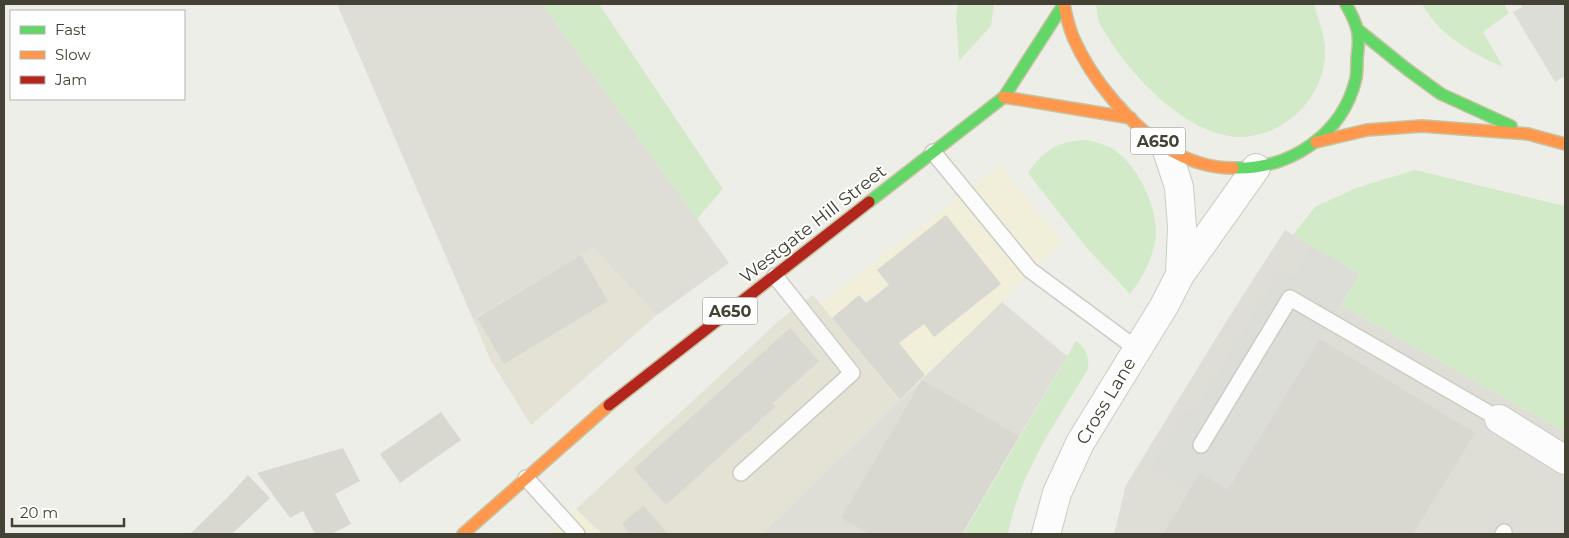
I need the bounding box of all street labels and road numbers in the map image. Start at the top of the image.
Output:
road number: A650 [1130,128,1186,154]
street label: Westgate Hill Street [736,160,890,288]
road number: A650 [702,298,758,324]
street label: Cross Lane [1071,353,1141,448]

